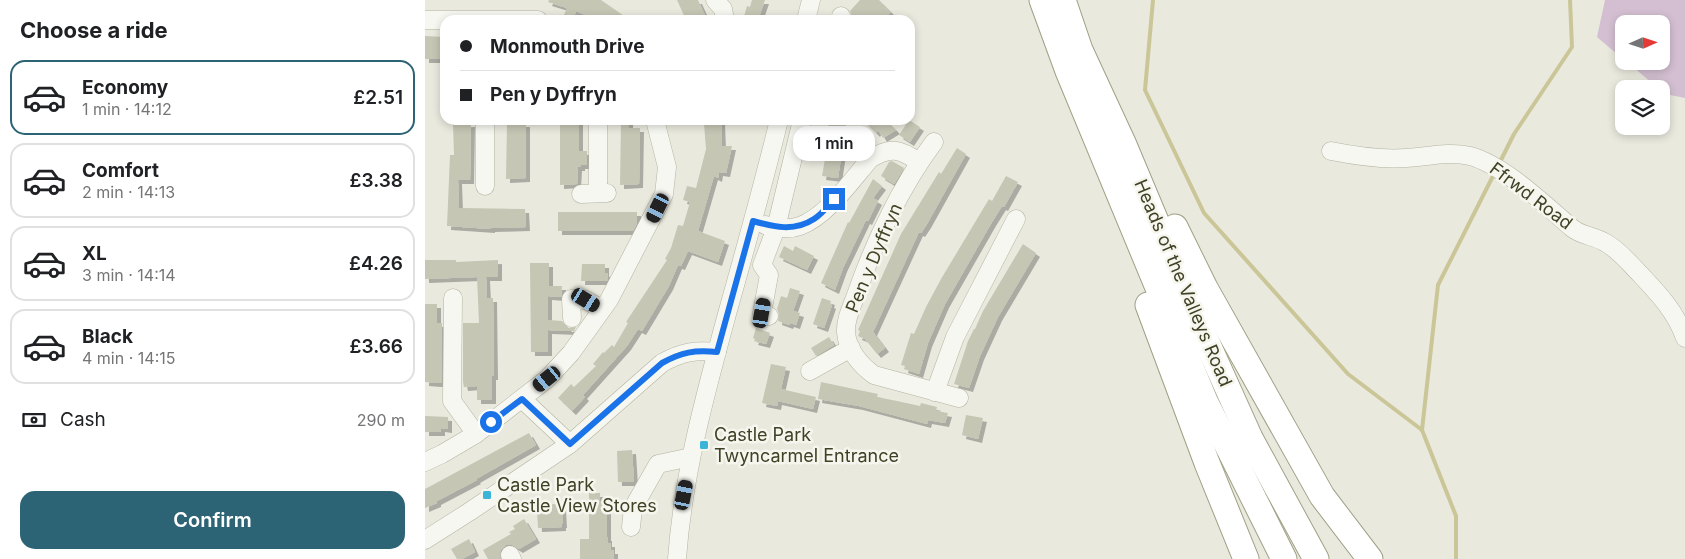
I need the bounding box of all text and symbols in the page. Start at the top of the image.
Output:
north arrow [1615,15,1670,70]
map controls [1615,15,1670,135]
text: Choose a ride [20,17,168,43]
text: Monmouth Drive [490,35,644,58]
icon: car [22,75,67,120]
text: Economy [82,76,168,99]
button: layers [1615,80,1670,135]
text: Pen y Dyffryn [490,83,617,106]
text: £2.51 [353,86,403,109]
text: 1 min · 14:12 [82,99,172,119]
callout: 1 min [793,126,875,162]
text: 1 min [814,133,854,153]
icon: car [22,158,67,203]
street label: Ffrwd Road [1486,158,1577,234]
text: Comfort [82,159,159,182]
text: £3.38 [350,169,403,192]
street label: Heads of the Valleys Road [1130,176,1237,390]
text: 2 min · 14:13 [82,182,175,202]
route end [823,188,845,210]
car [644,191,671,225]
street label: Pen y Dyffryn [841,200,906,316]
icon: car [22,241,67,286]
text: XL [82,242,107,265]
text: £4.26 [349,252,403,275]
text: 3 min · 14:14 [82,265,176,285]
car [569,286,602,314]
car [752,297,771,329]
icon: car [22,324,67,369]
text: Black [82,325,133,348]
text: £3.66 [350,335,403,358]
text: 4 min · 14:15 [82,348,175,368]
car [530,364,563,394]
icon: cash [20,406,48,434]
text: Cash [60,408,106,431]
text: 290 m [357,410,405,430]
route start [480,411,502,433]
place label: Castle Park Twyncarmel Entrance [714,424,899,466]
marker: Castle Park Twyncarmel Entrance [698,439,710,451]
place label: Castle Park Castle View Stores [497,474,657,516]
car [673,479,694,511]
marker: Castle Park Castle View Stores [481,489,493,501]
button: Confirm [20,491,405,549]

